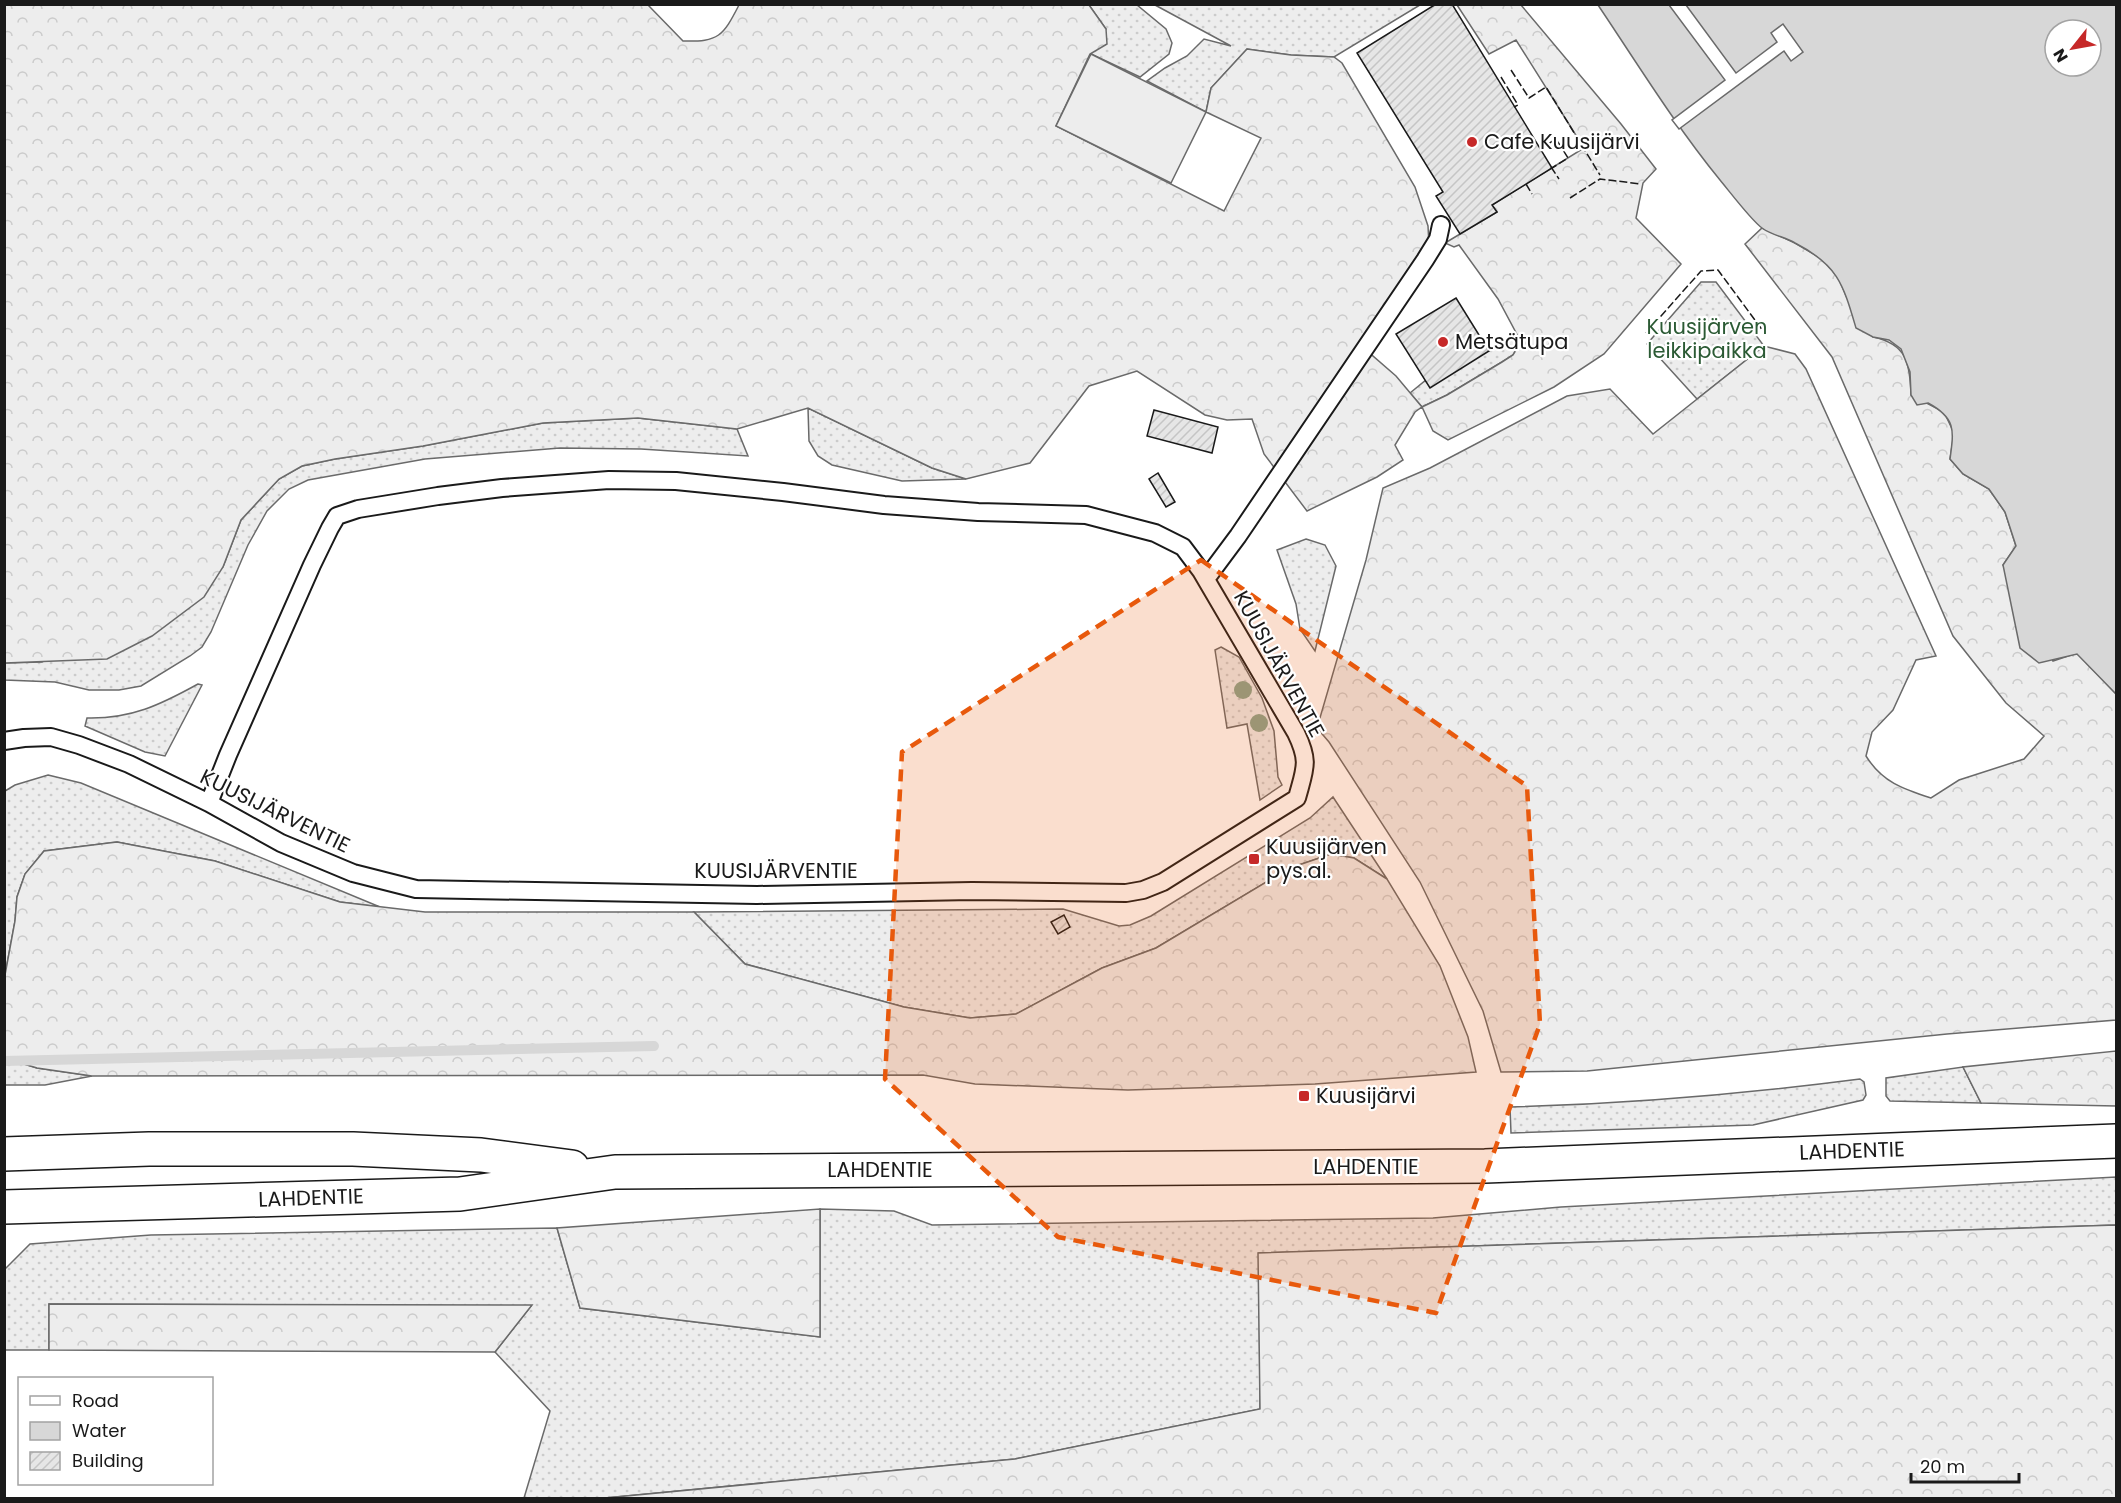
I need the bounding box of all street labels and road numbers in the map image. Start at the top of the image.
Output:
street label: KUUSIJÄRVENTIE [1227,585,1332,742]
street label: KUUSIJÄRVENTIE [195,762,355,859]
street label: KUUSIJÄRVENTIE [694,856,858,885]
street label: LAHDENTIE [1799,1134,1905,1167]
street label: LAHDENTIE [1313,1152,1419,1181]
street label: LAHDENTIE [827,1155,933,1184]
street label: LAHDENTIE [258,1181,364,1214]

